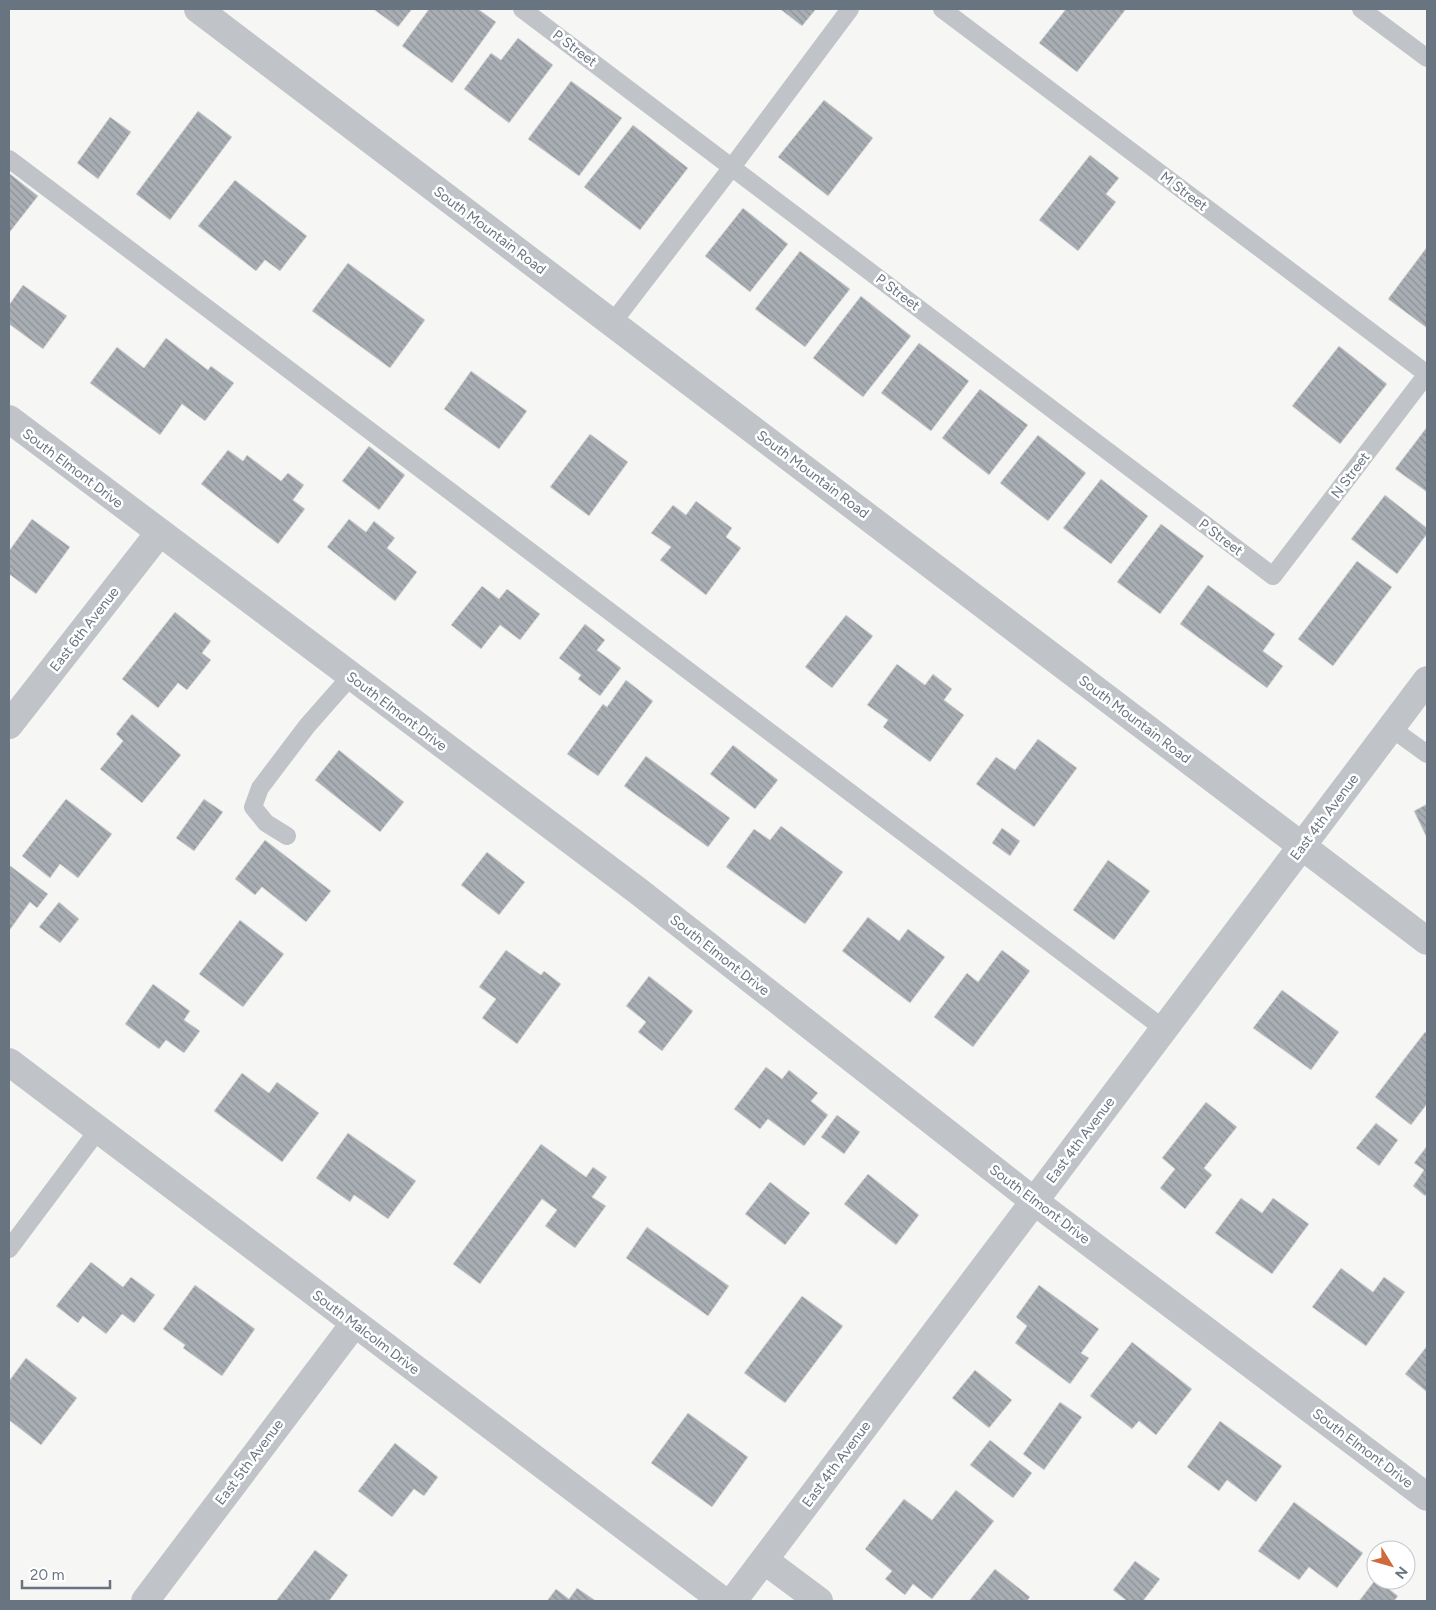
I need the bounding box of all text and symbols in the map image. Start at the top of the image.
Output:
street label: P Street [549,26,600,70]
street label: M Street [1157,168,1211,215]
street label: South Mountain Road [430,183,549,278]
street label: P Street [872,270,923,314]
street label: South Elmont Drive [19,425,127,512]
street label: South Mountain Road [753,427,872,522]
street label: N Street [1328,449,1373,502]
street label: P Street [1195,515,1246,559]
street label: East 6th Avenue [46,583,123,675]
street label: South Elmont Drive [343,668,451,755]
street label: South Mountain Road [1075,672,1194,767]
street label: East 4th Avenue [1287,771,1362,864]
street label: South Elmont Drive [667,911,773,1000]
street label: East 4th Avenue [1043,1094,1118,1187]
street label: South Elmont Drive [986,1161,1094,1248]
street label: South Malcolm Drive [309,1287,423,1378]
street label: South Elmont Drive [1309,1405,1417,1492]
street label: East 5th Avenue [212,1416,287,1508]
street label: East 4th Avenue [799,1418,874,1511]
north arrow [1366,1540,1416,1590]
scale bar [22,1558,110,1590]
text: N [1391,1563,1411,1582]
text: 20 m [30,1566,64,1584]

